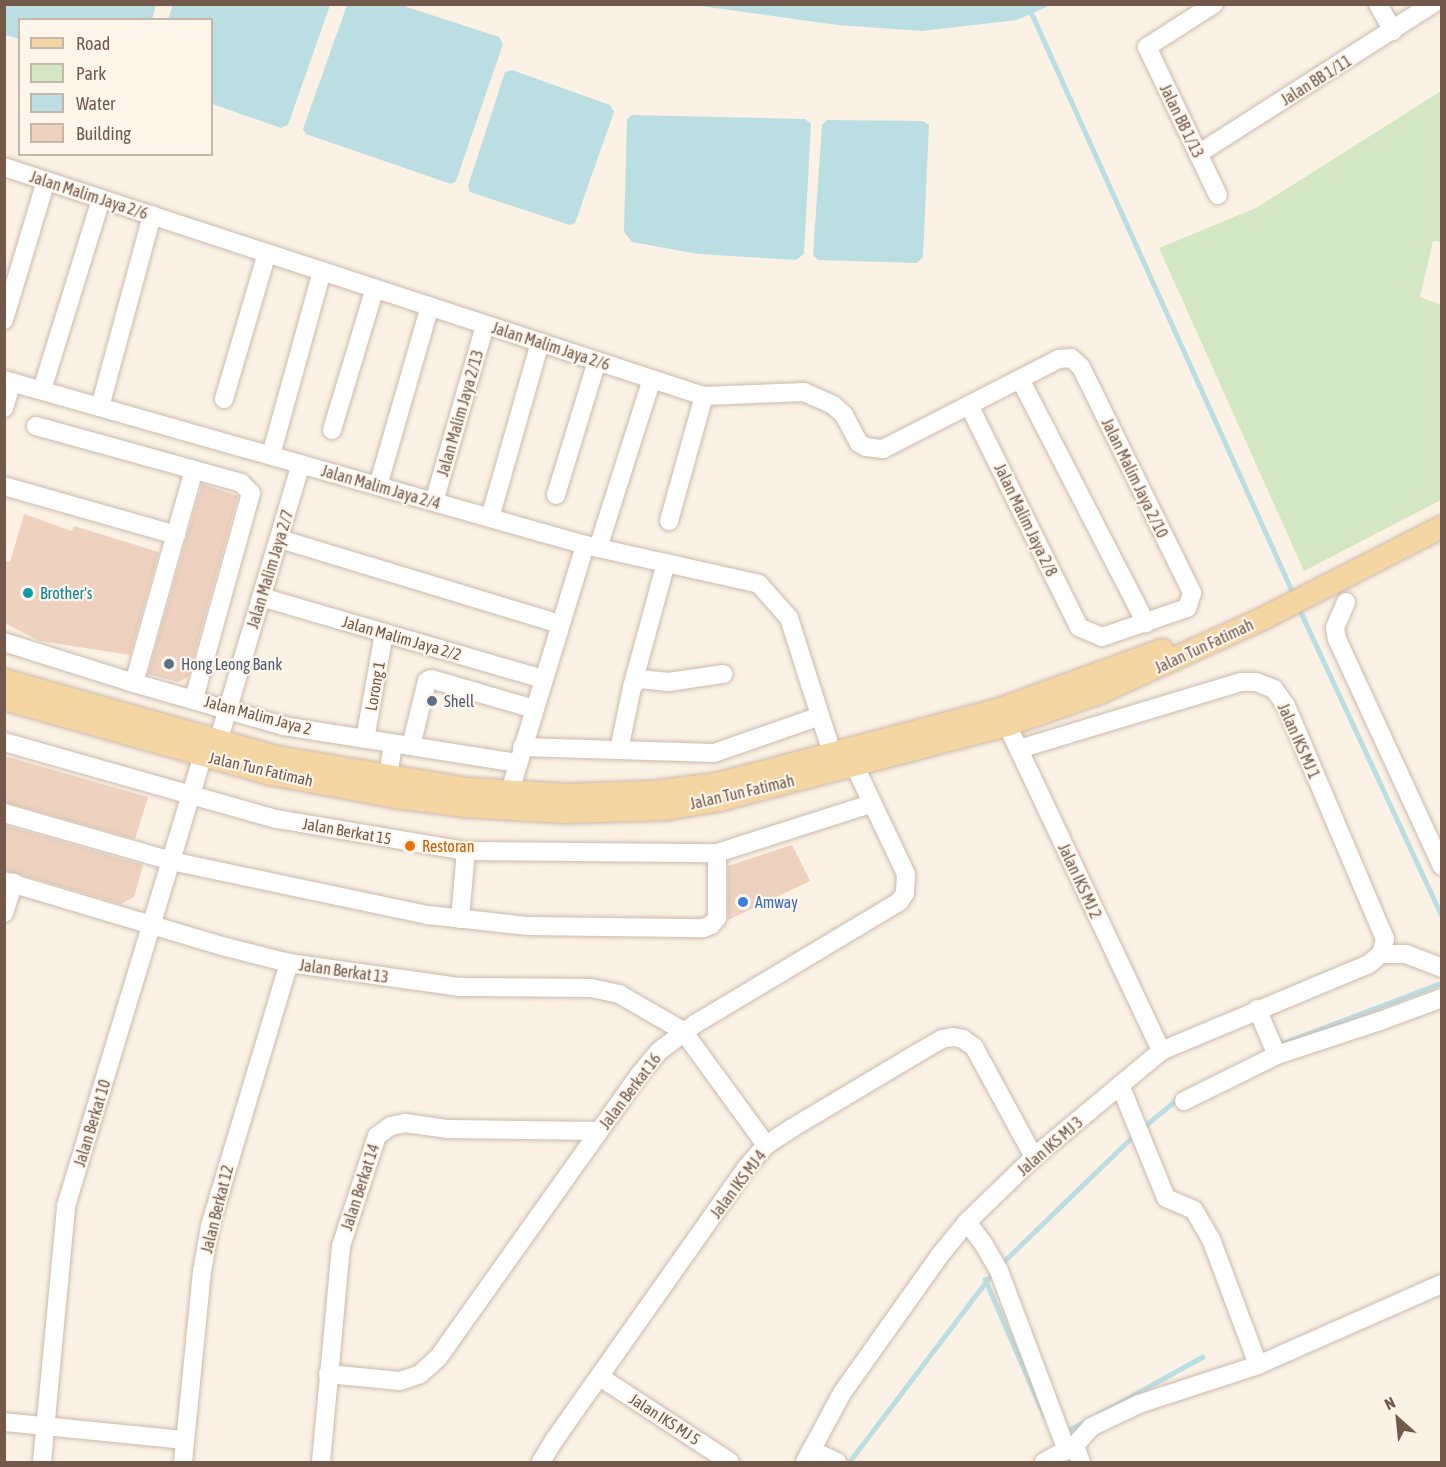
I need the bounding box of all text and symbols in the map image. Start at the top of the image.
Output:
legend [18,18,213,156]
text: Road [76,33,110,54]
street label: Jalan BB 1/11 [1277,51,1355,109]
text: Park [76,63,106,84]
street label: Jalan BB 1/13 [1156,81,1208,161]
text: Water [76,93,115,114]
text: Building [76,123,131,144]
street label: Jalan Malim Jaya 2/6 [28,167,150,223]
street label: Jalan Malim Jaya 2/6 [490,318,612,374]
street label: Jalan Malim Jaya 2/13 [433,348,487,478]
street label: Jalan Malim Jaya 2/10 [1098,415,1172,541]
street label: Jalan Malim Jaya 2/8 [990,460,1062,580]
street label: Jalan Malim Jaya 2/4 [319,461,443,513]
street label: Jalan Malim Jaya 2/7 [243,507,297,631]
place label: Brother's [40,583,92,603]
marker: Brother's [21,586,35,600]
street label: Jalan Malim Jaya 2/2 [340,612,464,664]
street label: Jalan Tun Fatimah [1152,615,1256,677]
place label: Hong Leong Bank [181,654,282,674]
marker: Hong Leong Bank [162,657,176,671]
street label: Lorong 1 [361,660,389,712]
street label: Jalan Malim Jaya 2 [202,691,314,739]
place label: Shell [444,691,474,711]
marker: Shell [425,694,439,708]
street label: Jalan IKS MJ 1 [1274,700,1324,782]
street label: Jalan Tun Fatimah [207,748,315,790]
street label: Jalan Tun Fatimah [688,771,796,813]
street label: Jalan Berkat 15 [301,814,393,848]
place label: Restoran [422,836,474,856]
marker: Restoran [403,839,417,853]
street label: Jalan IKS MJ 2 [1054,840,1106,922]
place label: Amway [755,892,798,912]
marker: Amway [736,895,750,909]
street label: Jalan Berkat 13 [298,955,390,987]
street label: Jalan Berkat 16 [595,1049,665,1133]
street label: Jalan Berkat 10 [70,1077,114,1169]
street label: Jalan IKS MJ 3 [1013,1112,1087,1180]
street label: Jalan Berkat 14 [337,1141,383,1233]
street label: Jalan IKS MJ 4 [706,1146,770,1222]
street label: Jalan Berkat 12 [197,1163,237,1255]
street label: Jalan IKS MJ 5 [626,1389,704,1449]
north arrow [1368,1389,1428,1449]
text: N [1382,1393,1398,1413]

